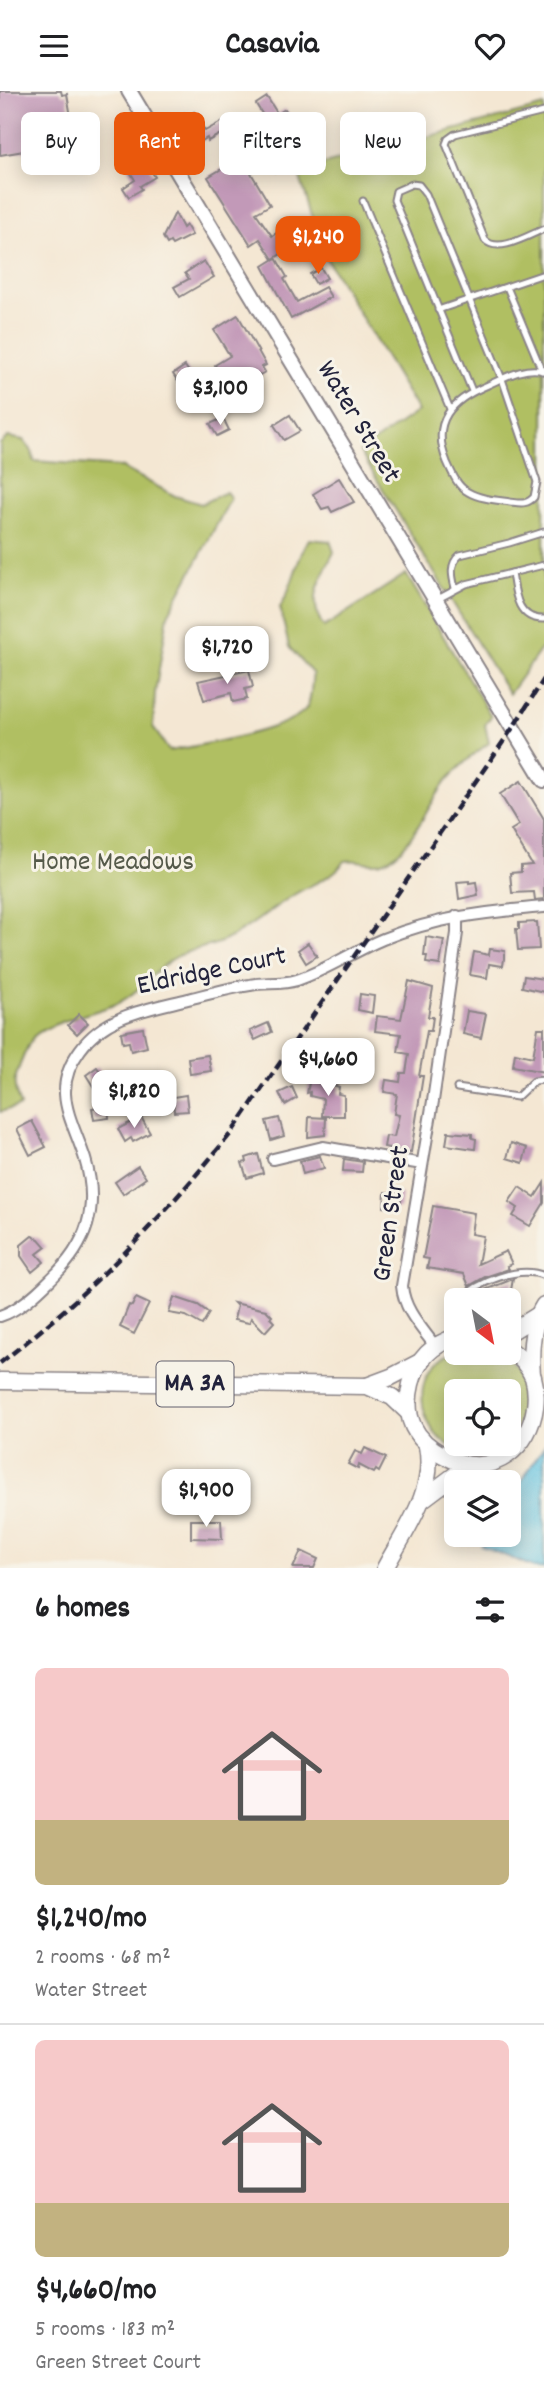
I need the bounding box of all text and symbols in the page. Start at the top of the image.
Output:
text: Casavia [225,23,319,69]
icon: menu [35,27,73,65]
icon: heart [471,27,509,65]
chip: Buy [21,112,100,175]
chip: Rent [114,112,205,175]
chip: Filters [219,112,326,175]
chip: New [340,112,426,175]
pin: $1,240 [261,216,375,276]
text: $1,240 [291,222,345,255]
street label: Water Street [305,354,409,492]
pin: $3,100 [163,367,277,427]
text: $3,100 [192,373,248,406]
pin: $1,720 [170,627,284,686]
text: $1,720 [201,632,253,665]
park label: Home Meadows [32,844,194,884]
street label: Eldridge Court [134,938,290,1008]
pin: $4,660 [271,1039,385,1098]
text: $4,660 [298,1044,358,1077]
pin: $1,820 [77,1070,191,1130]
text: $1,820 [108,1076,160,1109]
street label: Green Street [364,1144,422,1284]
north arrow [444,1288,522,1365]
map controls [444,1288,521,1547]
road number: MA 3A [156,1361,234,1407]
button: locate [444,1379,521,1456]
pin: $1,900 [149,1469,263,1529]
button: layers [444,1470,521,1547]
text: $1,900 [178,1475,234,1508]
text: 6 homes [35,1589,130,1632]
icon: filters [471,1591,509,1629]
icon: home [209,1713,335,1839]
text: $1,240/mo [35,1899,147,1942]
text: 2 rooms · 68 m² [35,1942,171,1975]
text: Water Street [35,1975,147,2008]
icon: home [209,2085,335,2211]
text: $4,660/mo [35,2271,157,2314]
text: 5 rooms · 183 m² [35,2314,175,2347]
text: Green Street Court [35,2347,201,2380]

